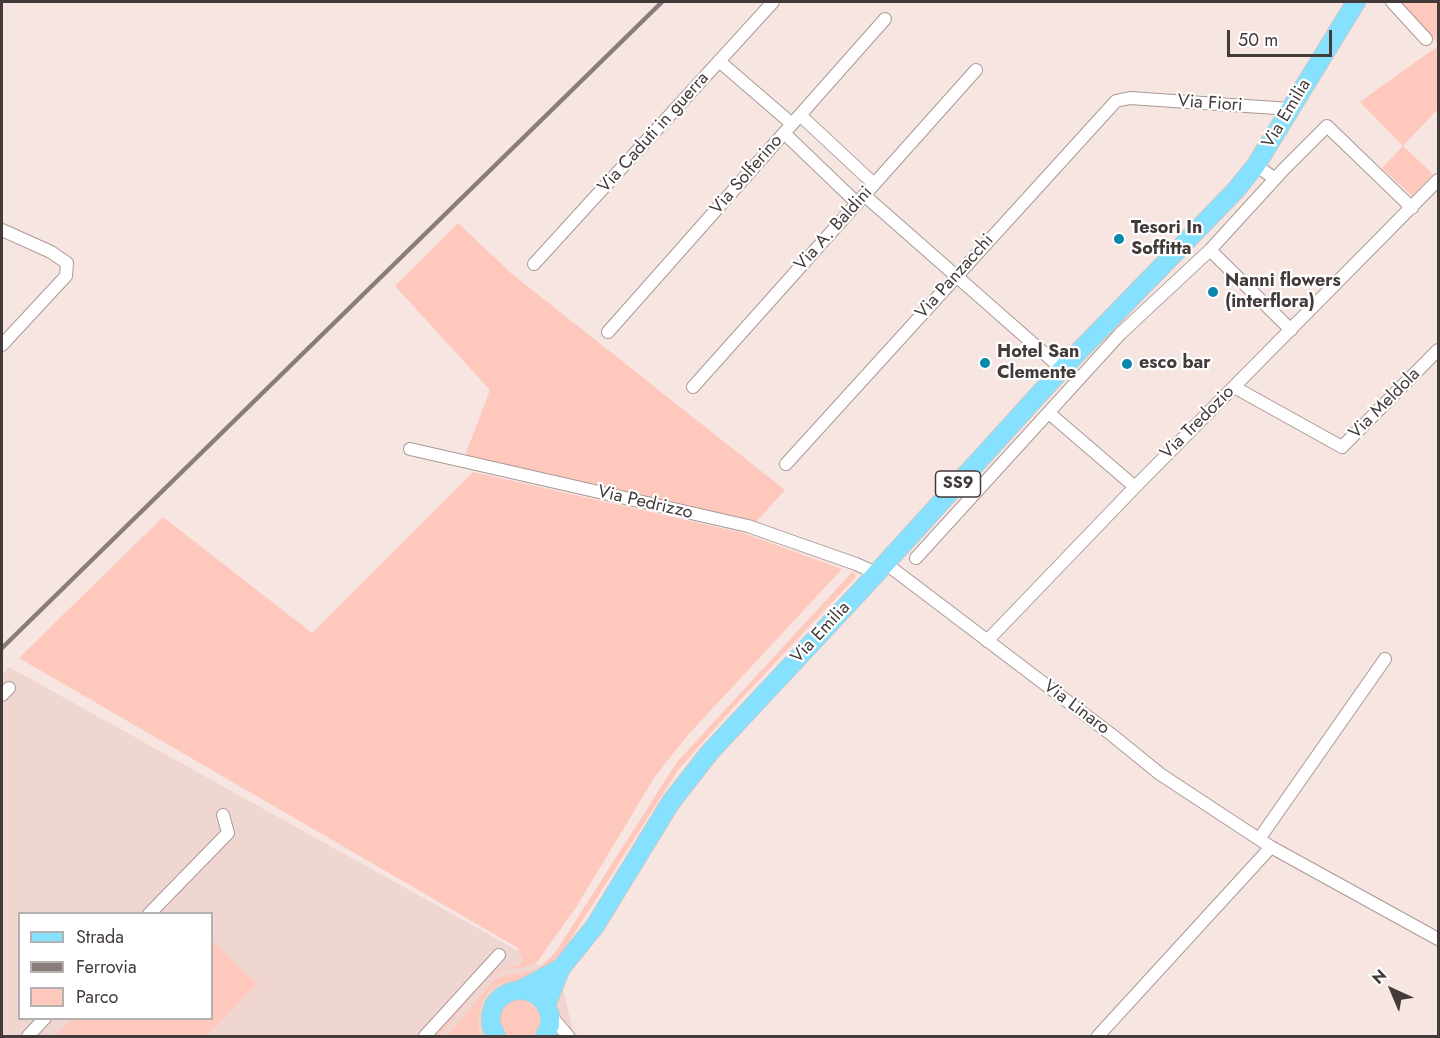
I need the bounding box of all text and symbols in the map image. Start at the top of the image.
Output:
scale bar [1230,18,1335,56]
text: 50 m [1238,27,1278,53]
street label: Via Caduti in guerra [594,68,714,198]
street label: Via Emilia [1258,76,1316,152]
street label: Via Fiori [1177,91,1243,117]
street label: Via Solferino [706,131,788,219]
street label: Via A. Baldini [791,182,877,276]
place label: Tesori In Soffitta [1131,218,1202,260]
street label: Via Panzacchi [911,230,999,324]
marker: Tesori In Soffitta [1112,232,1126,246]
place label: Nanni flowers (interflora) [1225,271,1341,314]
marker: Nanni flowers (interflora) [1206,285,1220,299]
place label: Hotel San Clemente [997,342,1079,385]
place label: esco bar [1139,353,1211,375]
marker: Hotel San Clemente [978,356,992,370]
marker: esco bar [1120,357,1134,371]
street label: Via Meldola [1345,364,1425,444]
street label: Via Tredozio [1157,382,1239,464]
road number: SS9 [936,471,980,497]
street label: Via Pedrizzo [595,482,695,524]
street label: Via Emilia [787,598,855,668]
street label: Via Linaro [1039,676,1113,740]
legend [18,912,213,1020]
text: Strada [76,924,124,950]
text: Ferrovia [76,954,137,980]
north arrow [1362,960,1422,1020]
text: N [1367,964,1392,989]
text: Parco [76,984,118,1010]

